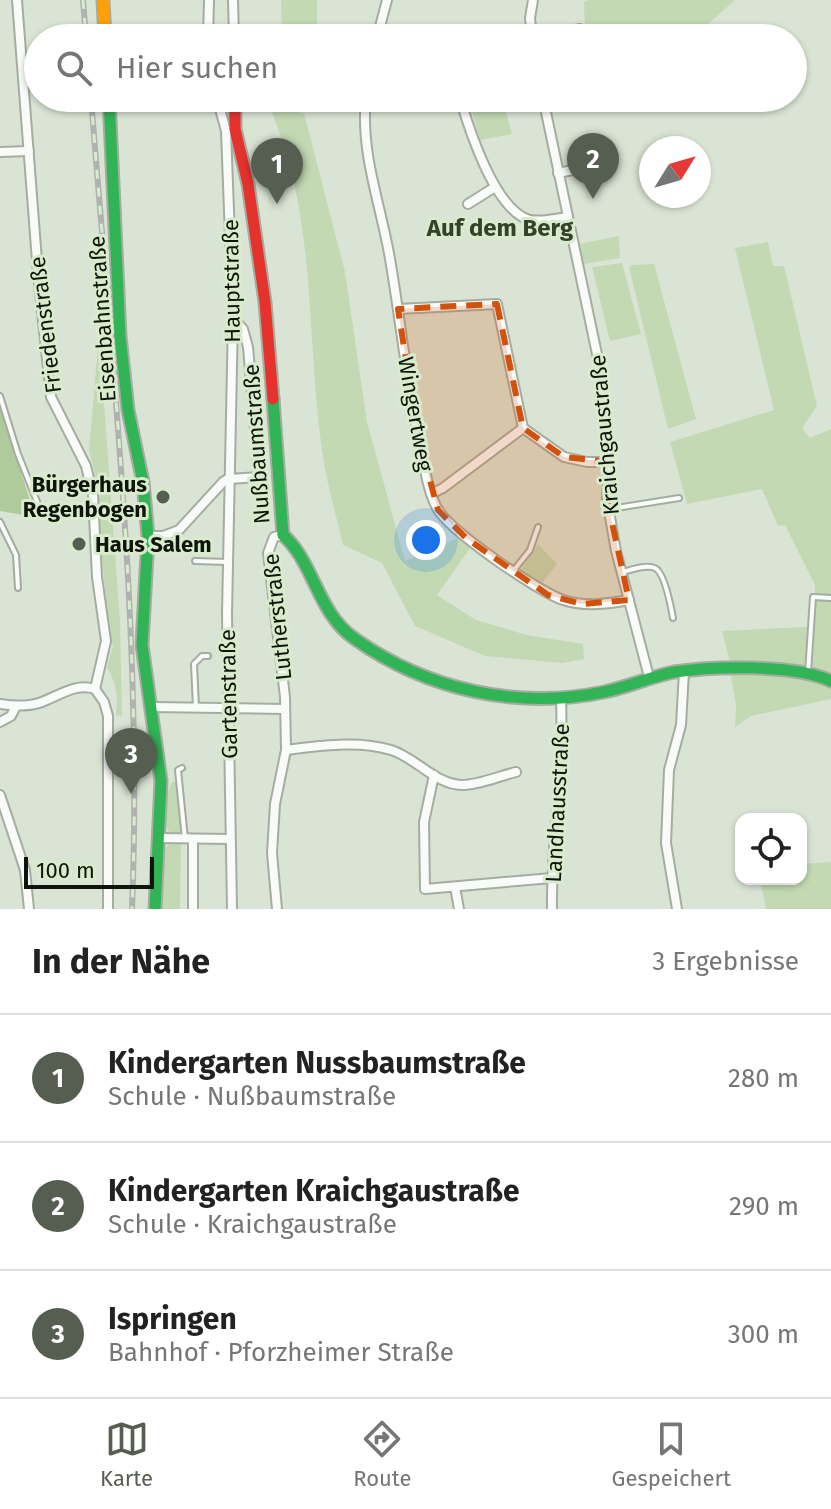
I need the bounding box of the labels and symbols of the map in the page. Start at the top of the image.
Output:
pin: 2 [567,133,619,199]
north arrow [639,136,711,208]
pin: 1 [251,138,303,204]
district label: Auf dem Berg [426,214,574,242]
street label: Hauptstraße [217,219,246,343]
street label: Eisenbahnstraße [83,235,122,403]
street label: Friedenstraße [24,255,67,395]
street label: Kraichgaustraße [584,354,625,516]
street label: Wingertweg [392,355,439,474]
street label: Nußbaumstraße [237,363,276,525]
place label: Bürgerhaus Regenbogen [23,471,147,523]
marker: Bürgerhaus Regenbogen [154,488,172,506]
your location [406,520,446,560]
place label: Haus Salem [95,531,212,558]
marker: Haus Salem [70,535,88,553]
street label: Lutherstraße [257,552,298,682]
street label: Gartenstraße [214,629,243,759]
street label: Landhausstraße [540,723,575,883]
pin: 3 [105,728,157,794]
scale bar [24,853,154,889]

